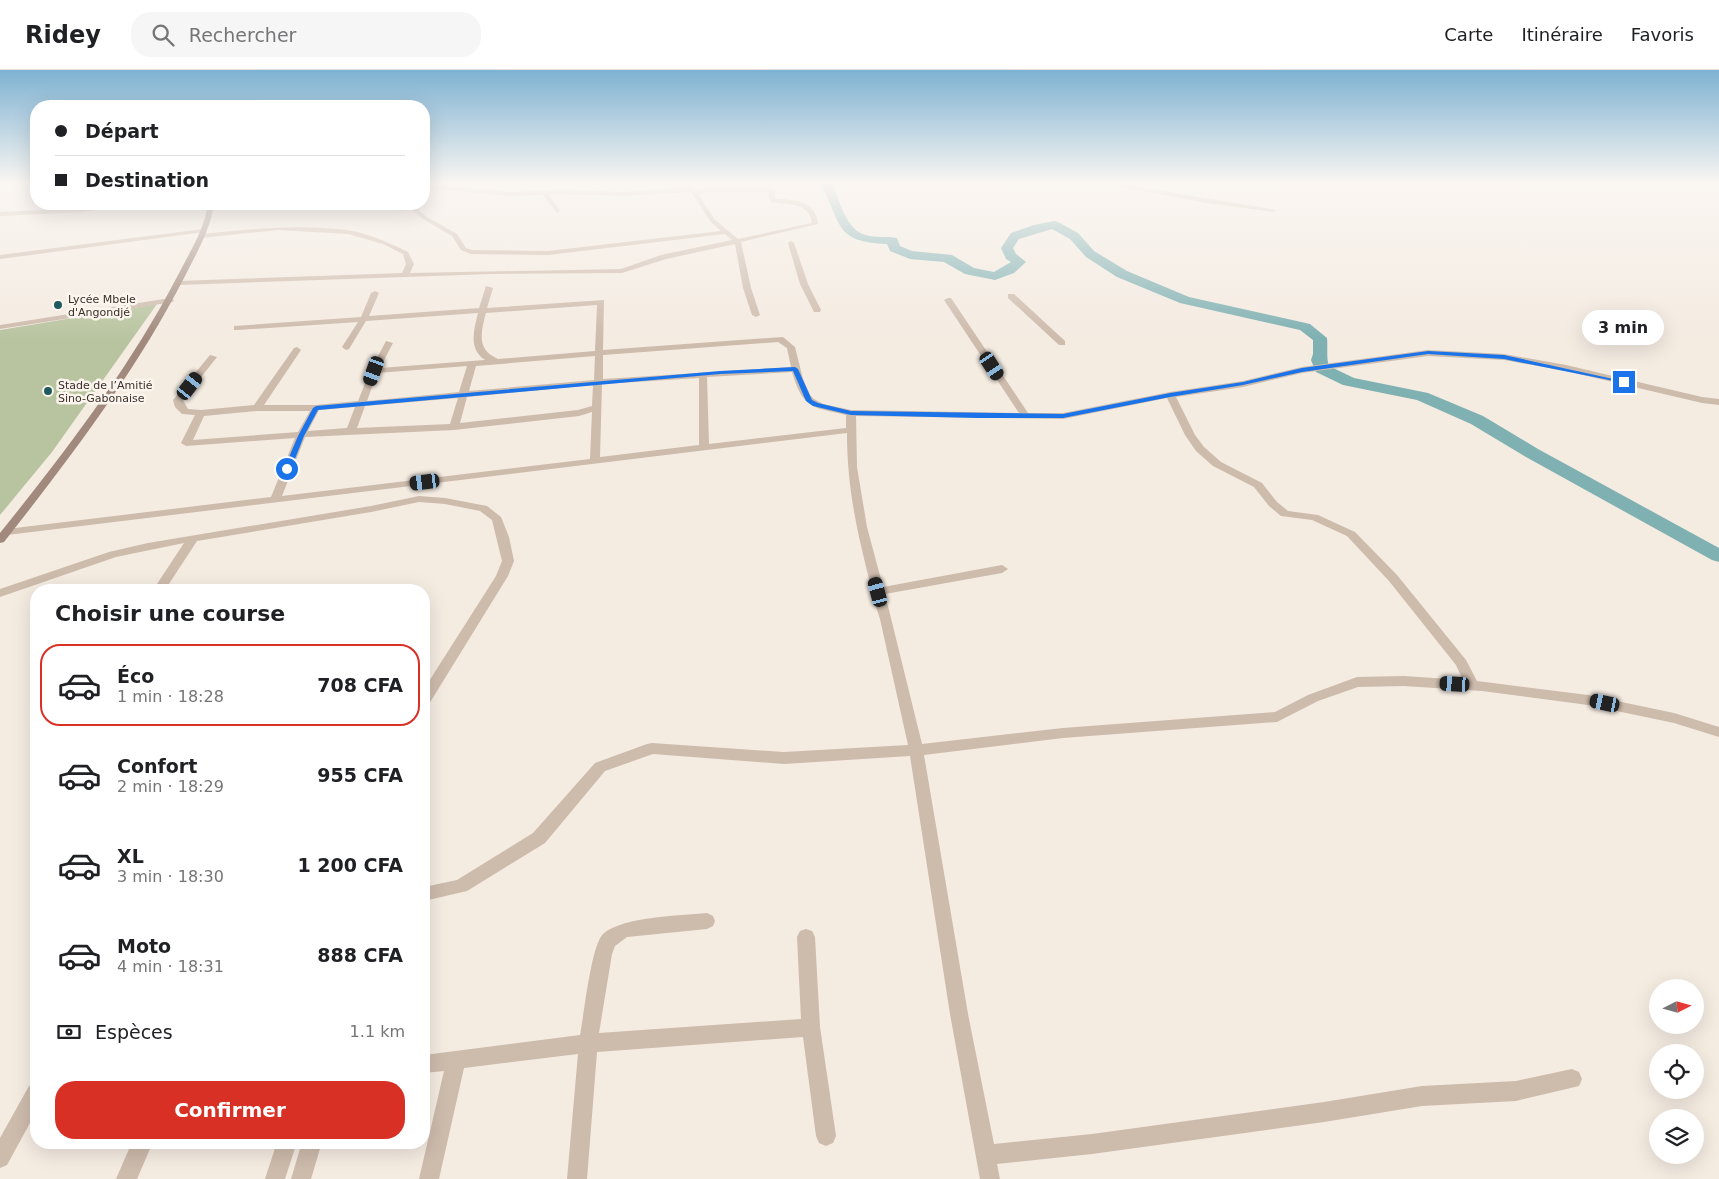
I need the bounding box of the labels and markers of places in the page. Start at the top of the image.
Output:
place label: Lycée Mbele d'Angondjé [68,293,136,319]
marker: Lycée Mbele d'Angondjé [52,299,64,311]
place label: Stade de l’Amitié Sino-Gabonaise [58,379,153,405]
marker: Stade de l’Amitié Sino-Gabonaise [42,385,54,397]

